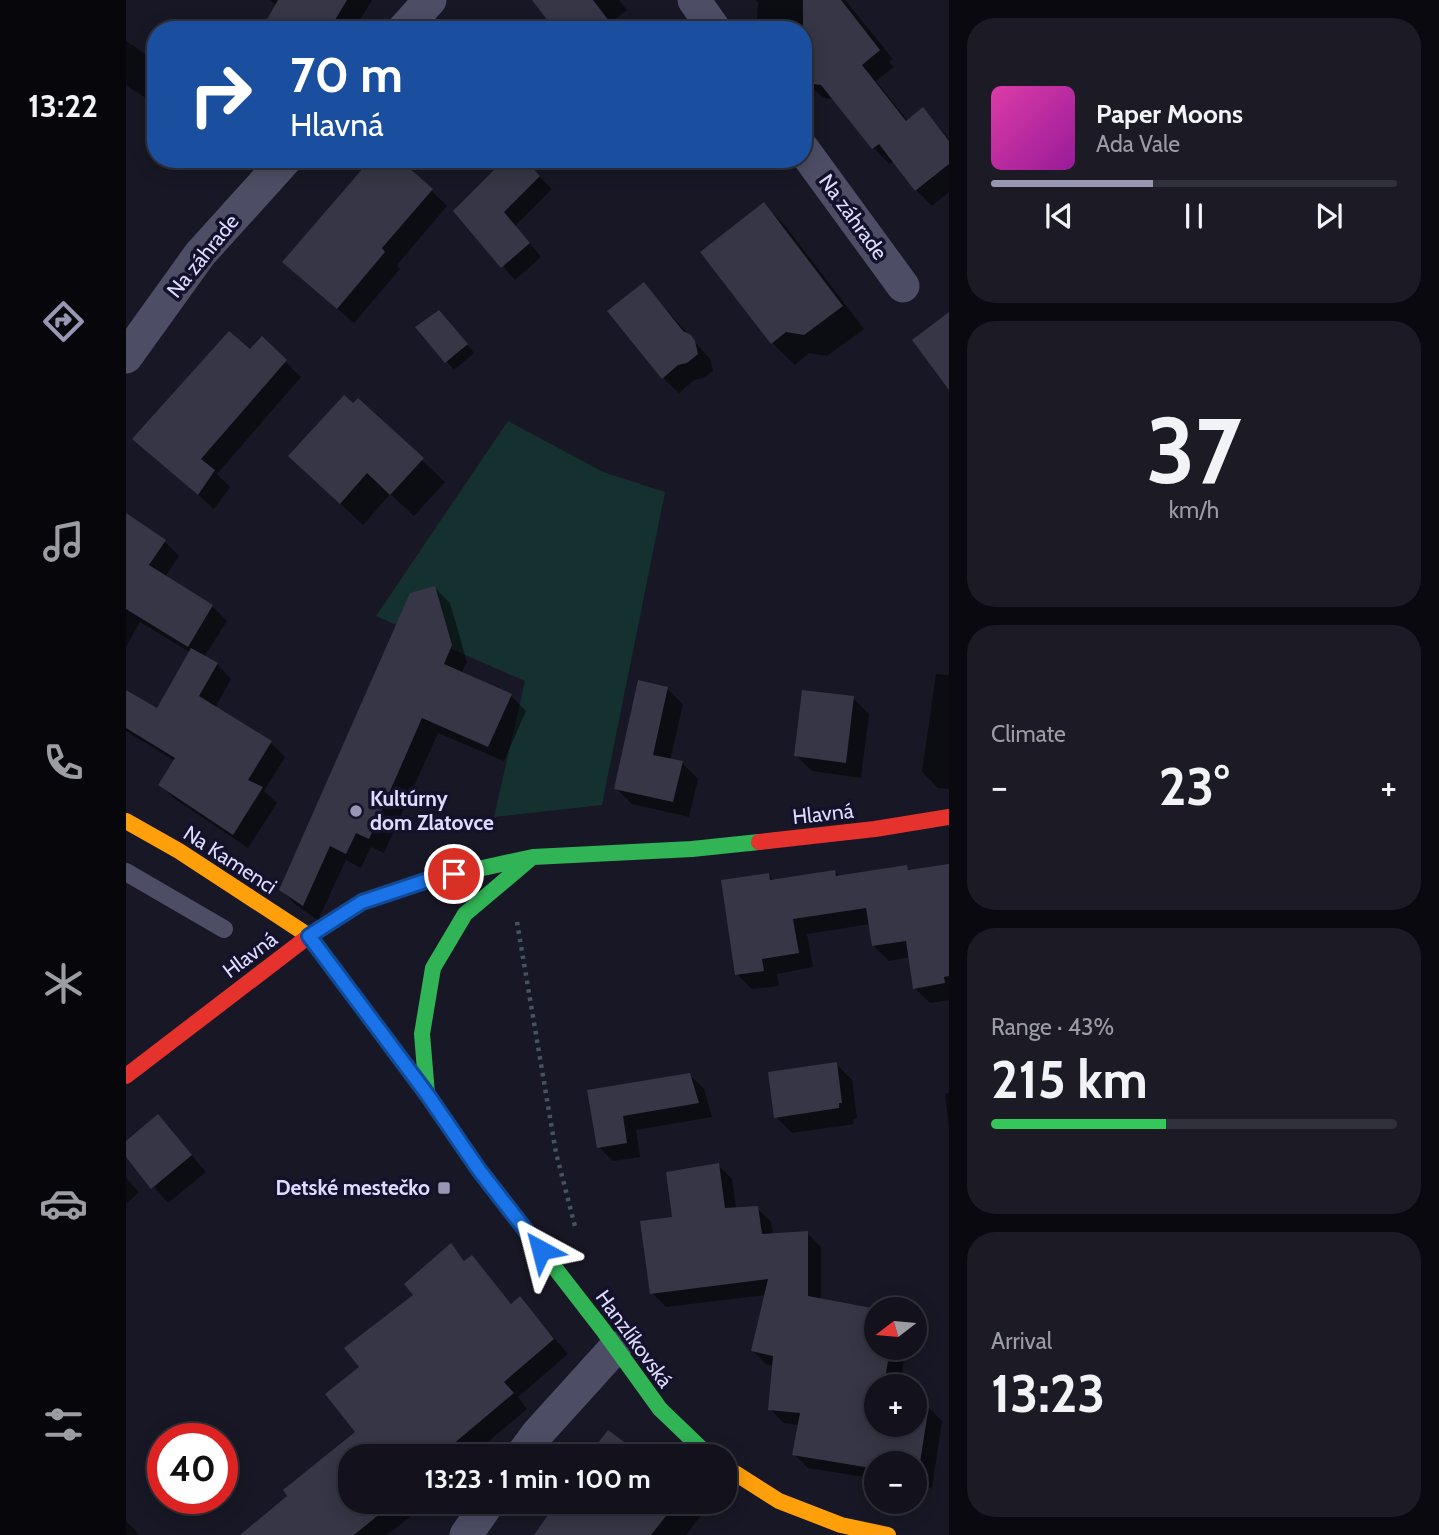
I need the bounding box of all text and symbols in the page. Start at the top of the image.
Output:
text: 70 m [290,45,403,104]
icon: right [175,49,266,140]
text: 13:22 [28,86,98,125]
text: Paper Moons [1096,98,1243,130]
text: Hlavná [290,105,384,144]
text: Ada Vale [1096,130,1180,158]
street label: Na záhrade [814,169,893,265]
icon: previous [1040,197,1078,235]
icon: pause [1175,197,1213,235]
icon: next [1310,197,1348,235]
street label: Na záhrade [162,209,244,302]
icon: directions [39,297,88,346]
text: 37 [1146,395,1242,506]
text: km/h [1169,496,1219,524]
icon: music [39,517,88,566]
text: Climate [991,720,1066,748]
icon: phone [39,738,88,787]
text: 23° [1159,755,1229,818]
text: − [991,763,1008,810]
text: + [1380,763,1397,810]
place label: Kultúrny dom Zlatovce [370,786,494,835]
street label: Hlavná [791,798,855,829]
marker: Kultúrny dom Zlatovce [348,803,364,819]
street label: Na Kamenci [179,820,282,899]
pin [424,844,484,904]
icon: arrive [435,855,473,893]
street label: Hlavná [218,926,282,983]
icon: climate [39,959,88,1008]
text: Range · 43% [991,1013,1114,1041]
text: 215 km [991,1048,1148,1111]
place label: Detské mestečko [276,1175,430,1200]
icon: car [39,1179,88,1228]
marker: Detské mestečko [436,1180,452,1196]
position arrow [504,1213,578,1287]
street label: Hanzlíkovská [591,1285,678,1392]
north arrow [864,1297,928,1360]
map controls [864,1297,927,1514]
text: Arrival [991,1327,1052,1355]
text: 13:23 [991,1362,1105,1425]
button: + [864,1374,927,1437]
icon: filters [39,1400,88,1449]
speed limit sign: 40 [147,1423,238,1514]
button: − [864,1451,927,1514]
text: 13:23 · 1 min · 100 m [425,1463,651,1495]

